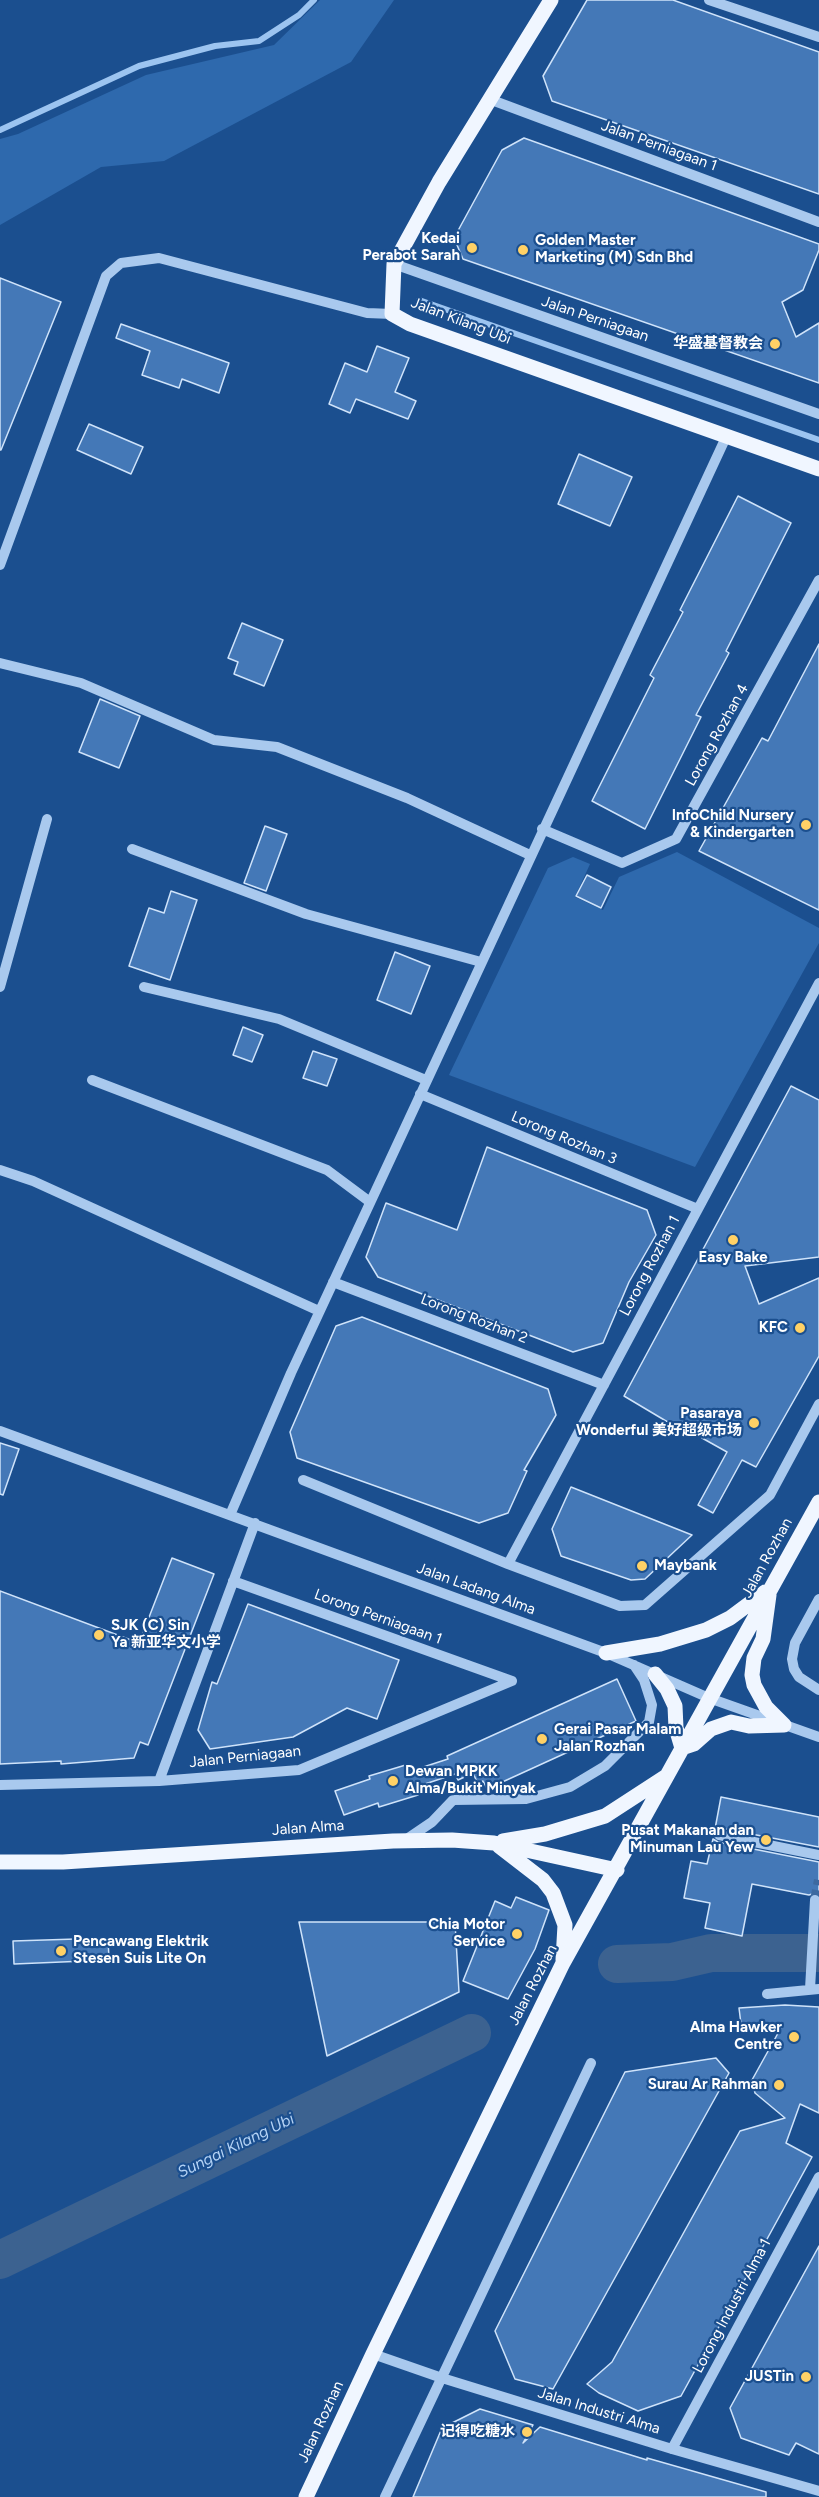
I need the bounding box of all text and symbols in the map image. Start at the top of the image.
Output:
street label: Jalan Perniagaan 1 [599,117,719,175]
place label: Kedai Perabot Sarah [363,230,460,265]
place label: Golden Master Marketing (M) Sdn Bhd [535,232,693,267]
marker: Kedai Perabot Sarah [465,241,479,255]
marker: Golden Master Marketing (M) Sdn Bhd [516,243,530,257]
street label: Jalan Perniagaan [539,292,651,346]
street label: Jalan Kilang Ubi [408,294,514,348]
place label: 华盛基督教会 [673,335,763,353]
marker: 华盛基督教会 [768,337,782,351]
street label: Lorong Rozhan 4 [681,681,753,789]
place label: InfoChild Nursery & Kindergarten [672,807,794,842]
marker: InfoChild Nursery & Kindergarten [799,818,813,832]
street label: Lorong Rozhan 3 [509,1108,619,1168]
street label: Lorong Rozhan 1 [616,1213,684,1319]
marker: Easy Bake [726,1233,740,1247]
place label: Easy Bake [698,1249,768,1267]
street label: Lorong Rozhan 2 [418,1290,530,1348]
place label: KFC [759,1319,788,1337]
marker: KFC [793,1321,807,1335]
place label: Pasaraya Wonderful 美好超级市场 [576,1405,742,1440]
marker: Pasaraya Wonderful 美好超级市场 [747,1416,761,1430]
street label: Jalan Rozhan [738,1515,796,1601]
place label: Maybank [654,1557,717,1575]
street label: Jalan Ladang Alma [414,1559,538,1619]
marker: Maybank [635,1559,649,1573]
street label: Lorong Perniagaan 1 [312,1585,444,1649]
place label: SJK (C) Sin Ya 新亚华文小学 [111,1617,221,1652]
marker: SJK (C) Sin Ya 新亚华文小学 [92,1628,106,1642]
place label: Gerai Pasar Malam Jalan Rozhan [554,1721,681,1756]
marker: Gerai Pasar Malam Jalan Rozhan [535,1732,549,1746]
street label: Jalan Perniagaan [188,1742,302,1772]
place label: Dewan MPKK Alma/Bukit Minyak [405,1763,536,1798]
marker: Dewan MPKK Alma/Bukit Minyak [386,1774,400,1788]
street label: Jalan Alma [271,1817,345,1839]
place label: Pusat Makanan dan Minuman Lau Yew [621,1822,754,1857]
marker: Pusat Makanan dan Minuman Lau Yew [759,1833,773,1847]
place label: Chia Motor Service [428,1916,505,1951]
marker: Chia Motor Service [510,1927,524,1941]
place label: Pencawang Elektrik Stesen Suis Lite On [73,1933,209,1968]
street label: Jalan Rozhan [505,1942,561,2028]
marker: Pencawang Elektrik Stesen Suis Lite On [54,1944,68,1958]
place label: Alma Hawker Centre [690,2019,782,2054]
marker: Alma Hawker Centre [787,2030,801,2044]
place label: Surau Ar Rahman [648,2076,767,2094]
marker: Surau Ar Rahman [772,2078,786,2092]
water label: Sungai Kilang Ubi [175,2109,297,2183]
street label: Lorong Industri Alma 1 [689,2236,775,2376]
place label: JUSTin [745,2368,794,2386]
marker: JUSTin [799,2370,813,2384]
street label: Jalan Rozhan [294,2378,348,2466]
street label: Jalan Industri Alma [536,2384,662,2438]
place label: 记得吃糖水 [440,2423,515,2441]
marker: 记得吃糖水 [520,2425,534,2439]

